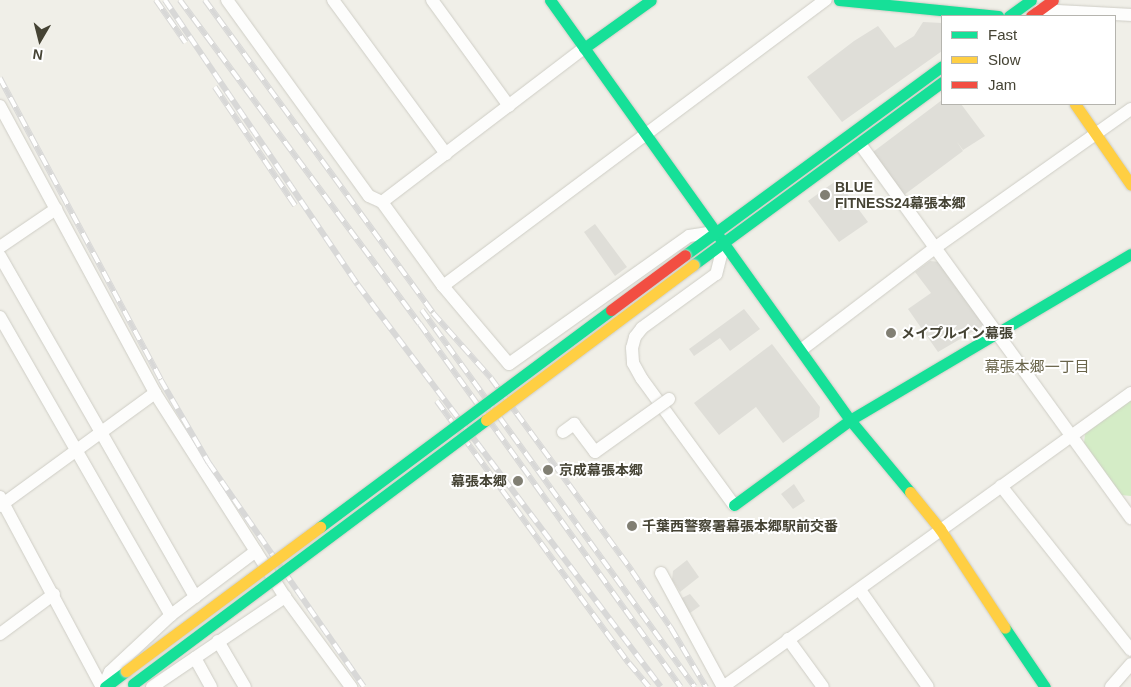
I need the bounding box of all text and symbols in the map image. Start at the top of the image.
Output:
north arrow [15,15,65,65]
legend [941,15,1116,105]
text: Fast [988,26,1017,43]
text: N [32,46,44,63]
text: Slow [988,51,1021,68]
text: Jam [988,76,1016,93]
place label: BLUE FITNESS24幕張本郷 [835,179,966,212]
marker: BLUE FITNESS24幕張本郷 [819,189,831,201]
place label: メイプルイン幕張 [901,325,1013,341]
marker: メイプルイン幕張 [885,327,897,339]
district label: 幕張本郷一丁目 [985,358,1089,376]
place label: 京成幕張本郷 [559,462,643,478]
marker: 京成幕張本郷 [541,463,555,477]
place label: 幕張本郷 [451,473,507,489]
marker: 幕張本郷 [511,474,525,488]
place label: 千葉西警察署幕張本郷駅前交番 [642,518,838,534]
marker: 千葉西警察署幕張本郷駅前交番 [626,520,638,532]

